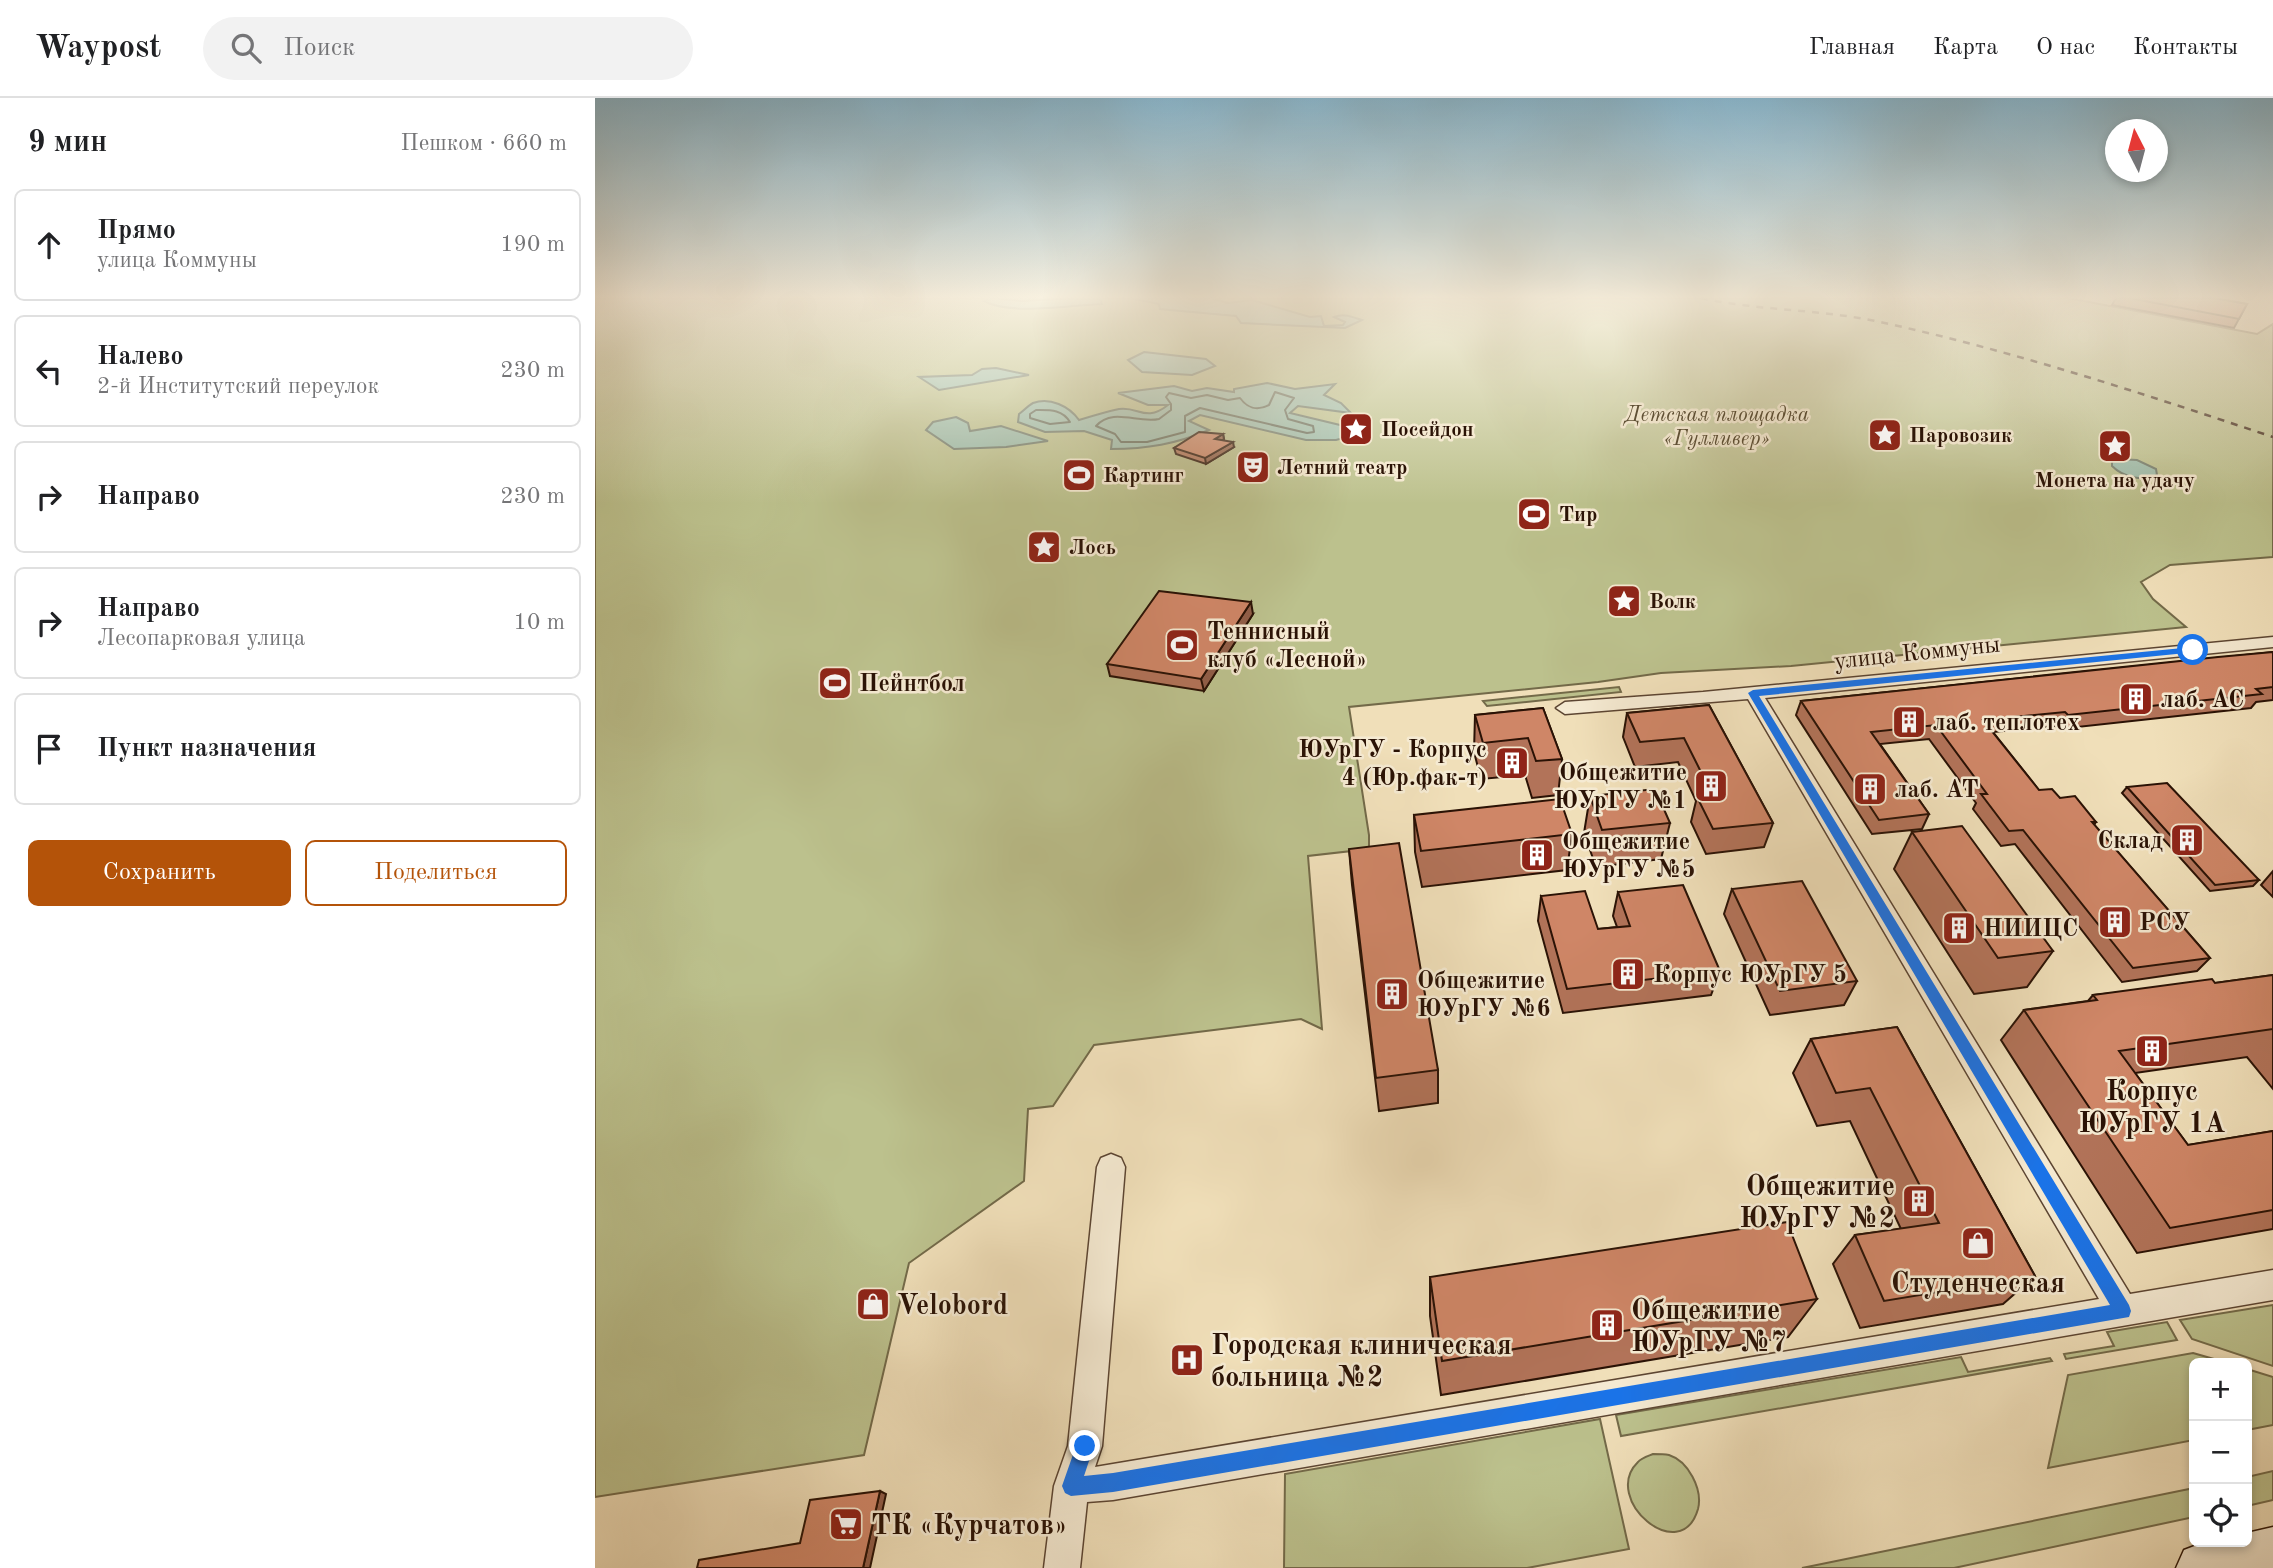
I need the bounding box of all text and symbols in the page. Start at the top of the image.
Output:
search box [203,17,693,80]
icon: search [227,29,265,67]
text: Waypost [35,32,161,65]
text: Поиск [283,35,355,61]
text: Главная [1809,36,1895,60]
text: Карта [1933,36,1998,60]
text: О нас [2036,36,2095,60]
text: Контакты [2133,36,2238,60]
north arrow [2105,119,2168,182]
text: 9 мин [28,128,107,158]
text: Пешком · 660 m [401,132,567,155]
text: Прямо [97,218,176,244]
icon: ahead [30,226,68,264]
text: 190 m [500,233,565,256]
text: улица Коммуны [97,249,257,272]
text: Налево [97,344,184,370]
icon: left [30,352,68,390]
text: 230 m [500,359,565,382]
text: 2-й Институтский переулок [97,375,379,398]
park label: Детская площадка «Гулливер» [1622,405,1809,450]
place icon: Посейдон [1337,410,1375,448]
place icon: Паровозик [1866,416,1904,454]
place label: Посейдон [1381,420,1474,441]
place label: Паровозик [1909,426,2012,447]
place icon: Монета на удачу [2096,427,2134,465]
theatre icon: Летний театр [1234,448,1272,486]
sports icon: Картинг [1060,456,1098,494]
place label: Летний театр [1277,458,1408,479]
place label: Картинг [1103,466,1184,487]
place label: Монета на удачу [2035,471,2195,492]
icon: right [30,478,68,516]
text: Направо [97,484,200,510]
text: 230 m [500,485,565,508]
sports icon: Тир [1515,495,1553,533]
place label: Тир [1559,505,1597,526]
place icon: Лось [1025,528,1063,566]
place label: Лось [1069,538,1116,559]
place icon: Волк [1605,582,1643,620]
place label: Волк [1649,592,1696,613]
text: Направо [97,596,200,622]
icon: right [30,604,68,642]
text: 10 m [514,611,565,634]
place label: Теннисный клуб «Лесной» [1207,621,1367,673]
sports icon: Теннисный клуб «Лесной» [1163,626,1201,664]
text: Лесопарковая улица [97,627,305,650]
street label: улица Коммуны [1833,633,2001,675]
route start [2177,634,2208,665]
sports icon: Пейнтбол [816,664,854,702]
place label: Пейнтбол [859,673,965,697]
building icon: лаб. АС [2117,680,2155,718]
place label: лаб. АС [2161,689,2244,713]
building icon: лаб. теплотех [1890,703,1928,741]
place label: лаб. теплотех [1933,712,2080,736]
icon: arrive [30,730,68,768]
text: Пункт назначения [97,736,316,762]
place label: ЮУрГУ - Корпус 4 (Юр.фак-т) [1298,739,1487,791]
building icon: ЮУрГУ - Корпус 4 (Юр.фак-т) [1493,744,1531,782]
place label: Общежитие ЮУрГУ №1 [1553,762,1687,814]
building icon: Общежитие ЮУрГУ №1 [1692,767,1730,805]
building icon: лаб. АТ [1851,770,1889,808]
place label: лаб. АТ [1895,779,1979,803]
building icon: Склад [2168,821,2206,859]
place label: Склад [2097,830,2163,854]
place label: Общежитие ЮУрГУ №5 [1562,831,1696,883]
building icon: Общежитие ЮУрГУ №5 [1518,836,1556,874]
button: Сохранить [28,840,291,906]
button: Поделиться [305,840,567,906]
building icon: РСУ [2096,903,2134,941]
building icon: НИИЦС [1940,909,1978,947]
place label: РСУ [2139,912,2191,936]
place label: НИИЦС [1983,918,2078,942]
building icon: Корпус ЮУрГУ 5 [1609,955,1647,993]
place label: Корпус ЮУрГУ 5 [1653,963,1847,988]
place label: Общежитие ЮУрГУ №6 [1417,970,1551,1022]
building icon: Общежитие ЮУрГУ №6 [1373,975,1411,1013]
building icon: Корпус ЮУрГУ 1А [2133,1032,2171,1070]
place label: Корпус ЮУрГУ 1А [2078,1078,2226,1139]
place label: Общежитие ЮУрГУ №2 [1739,1173,1895,1234]
building icon: Общежитие ЮУрГУ №2 [1900,1182,1938,1220]
shop icon: Студенческая [1959,1224,1997,1262]
place label: Студенческая [1891,1270,2065,1299]
shop icon: Velobord [854,1285,892,1323]
place label: Velobord [897,1293,1008,1321]
place label: Общежитие ЮУрГУ №7 [1631,1297,1787,1358]
building icon: Общежитие ЮУрГУ №7 [1588,1306,1626,1344]
place label: Городская клиническая больница №2 [1211,1333,1512,1393]
hospital icon: Городская клиническая больница №2 [1168,1341,1206,1379]
map controls [2189,1358,2252,1547]
button: + [2189,1358,2252,1421]
button: − [2189,1421,2252,1484]
route end [1069,1430,1100,1461]
button: locate [2189,1484,2252,1547]
supermarket icon: ТК «Курчатов» [827,1505,865,1543]
place label: ТК «Курчатов» [871,1512,1067,1541]

